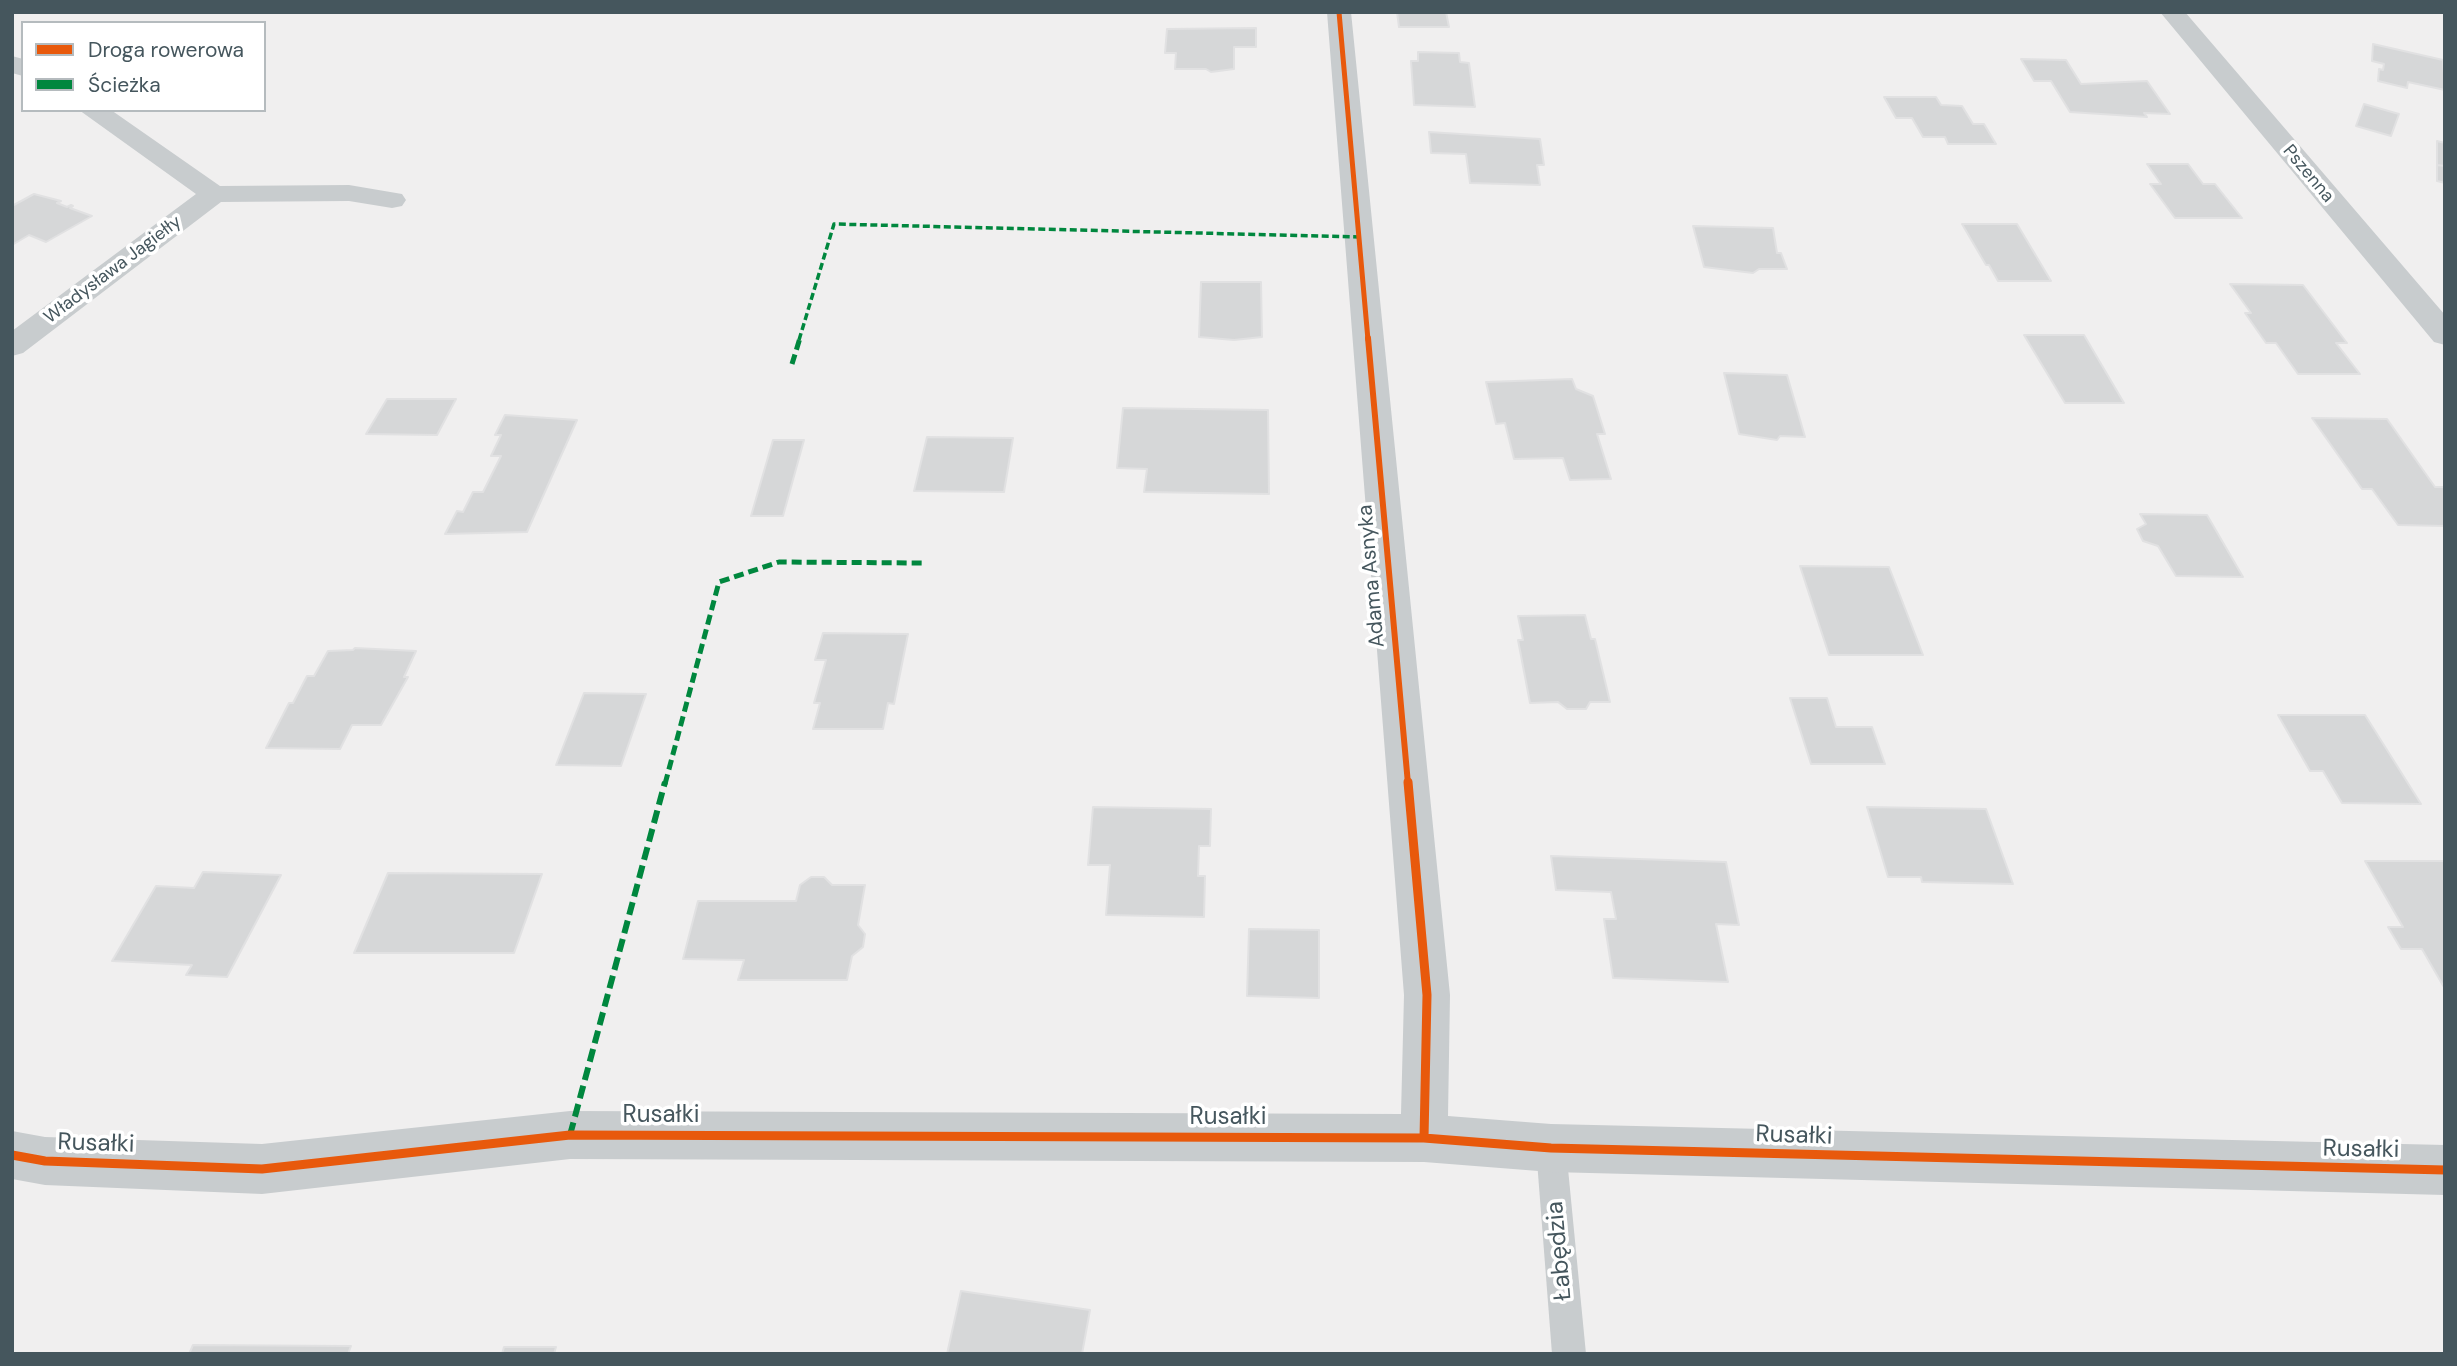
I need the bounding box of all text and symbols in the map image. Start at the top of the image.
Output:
legend [21,21,266,112]
text: Droga rowerowa [88,36,244,64]
text: Ścieżka [88,71,161,99]
street label: Pszenna [2278,141,2338,207]
street label: Władysława Jagiełły [40,211,186,329]
street label: Adama Asnyka [1353,503,1391,649]
street label: Rusałki [623,1102,699,1130]
street label: Rusałki [1190,1104,1266,1132]
street label: Rusałki [1755,1120,1833,1152]
street label: Rusałki [57,1128,135,1160]
street label: Rusałki [2322,1135,2400,1165]
street label: Łabędzia [1541,1200,1579,1302]

